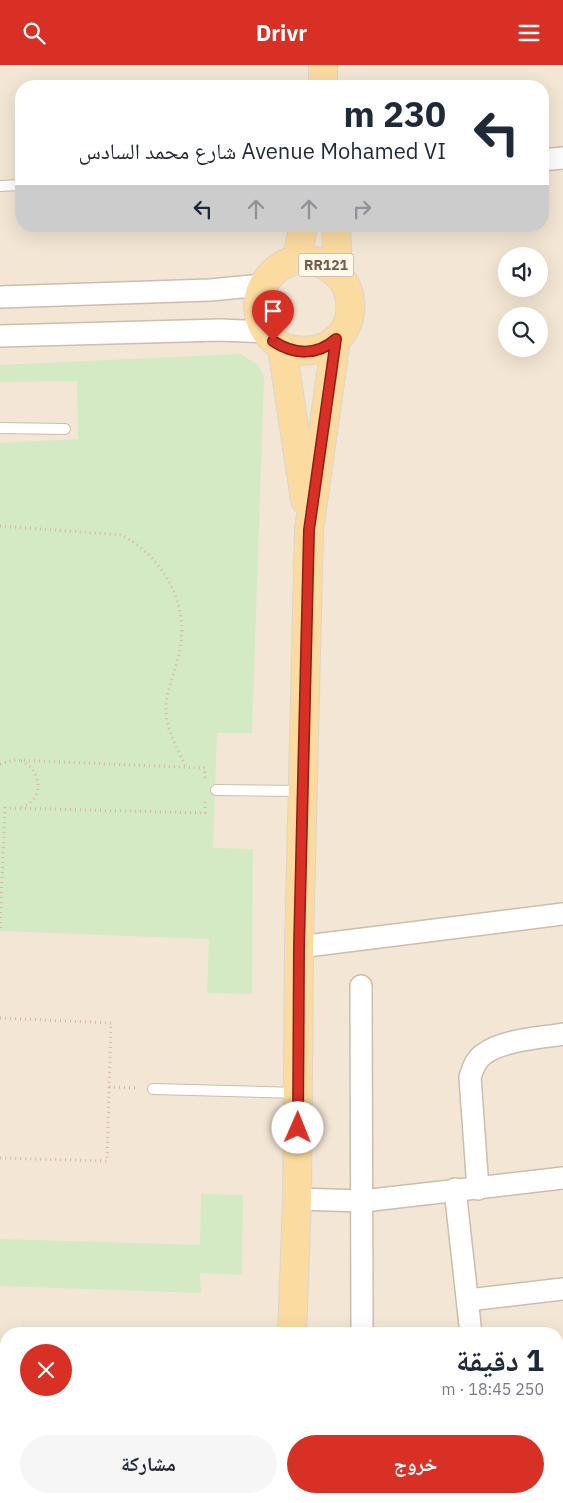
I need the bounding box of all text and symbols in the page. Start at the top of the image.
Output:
text: Drivr [256,18,307,47]
icon: search [20,19,48,47]
icon: menu [515,19,543,47]
text: 230 m [343,91,446,137]
icon: left [464,100,529,165]
text: Avenue Mohamed VI شارع محمد السادس [78,136,446,165]
icon: left [189,195,217,223]
icon: ahead [242,195,270,223]
icon: ahead [295,195,323,223]
icon: right [348,195,376,223]
map controls [498,247,548,357]
button: sound [498,247,548,297]
road number: RR121 [298,253,354,277]
pin [252,290,294,341]
icon: arrive [259,297,287,325]
button: search [498,307,548,357]
position arrow [271,1101,323,1153]
text: 1 دقيقة [456,1340,544,1379]
button: close [20,1344,72,1396]
text: 250 m · 18:45 [442,1379,544,1399]
button: مشاركة [20,1435,277,1493]
button: خروج [287,1435,544,1493]

